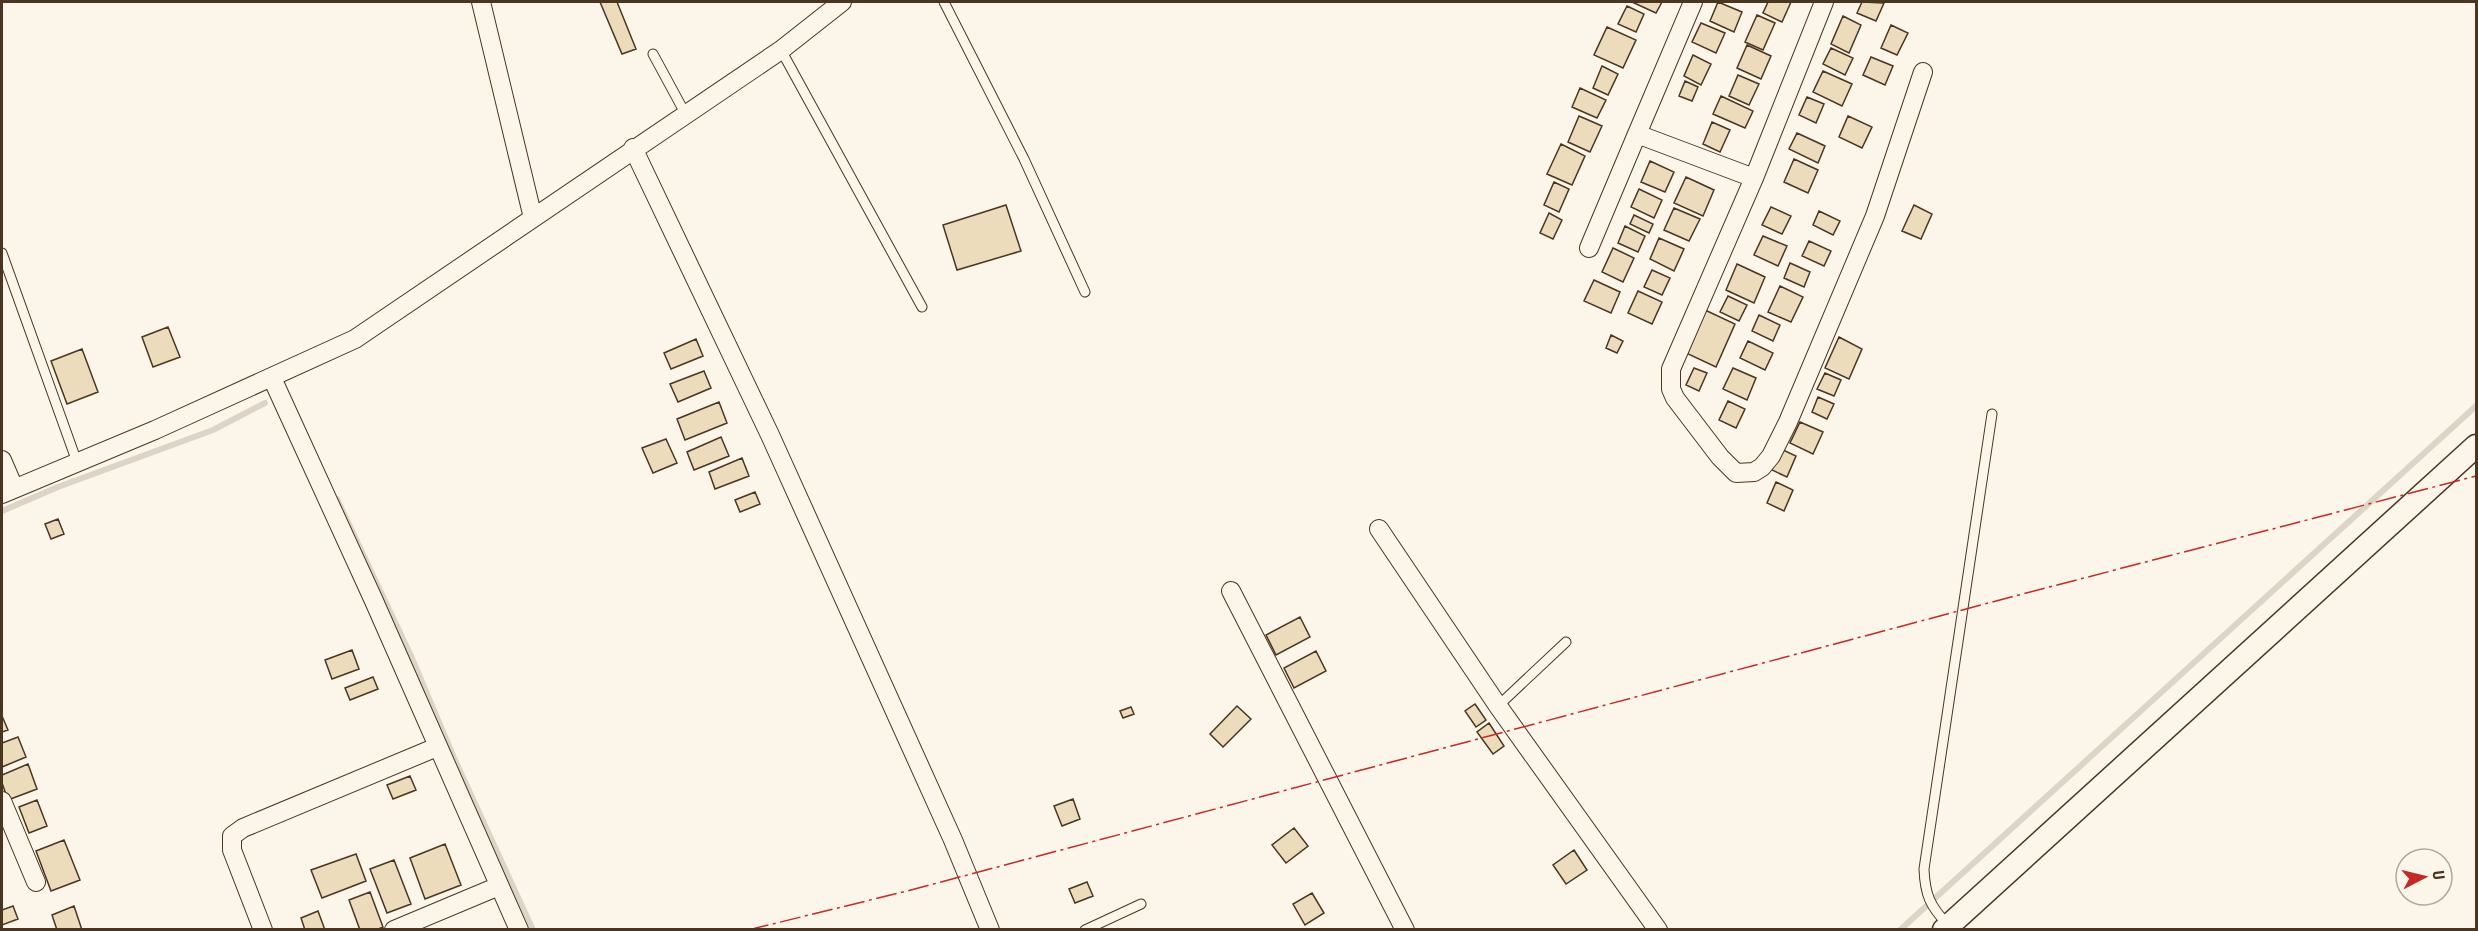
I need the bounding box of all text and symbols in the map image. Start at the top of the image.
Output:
north arrow [2394,847,2454,907]
text: U [2428,870,2448,881]

